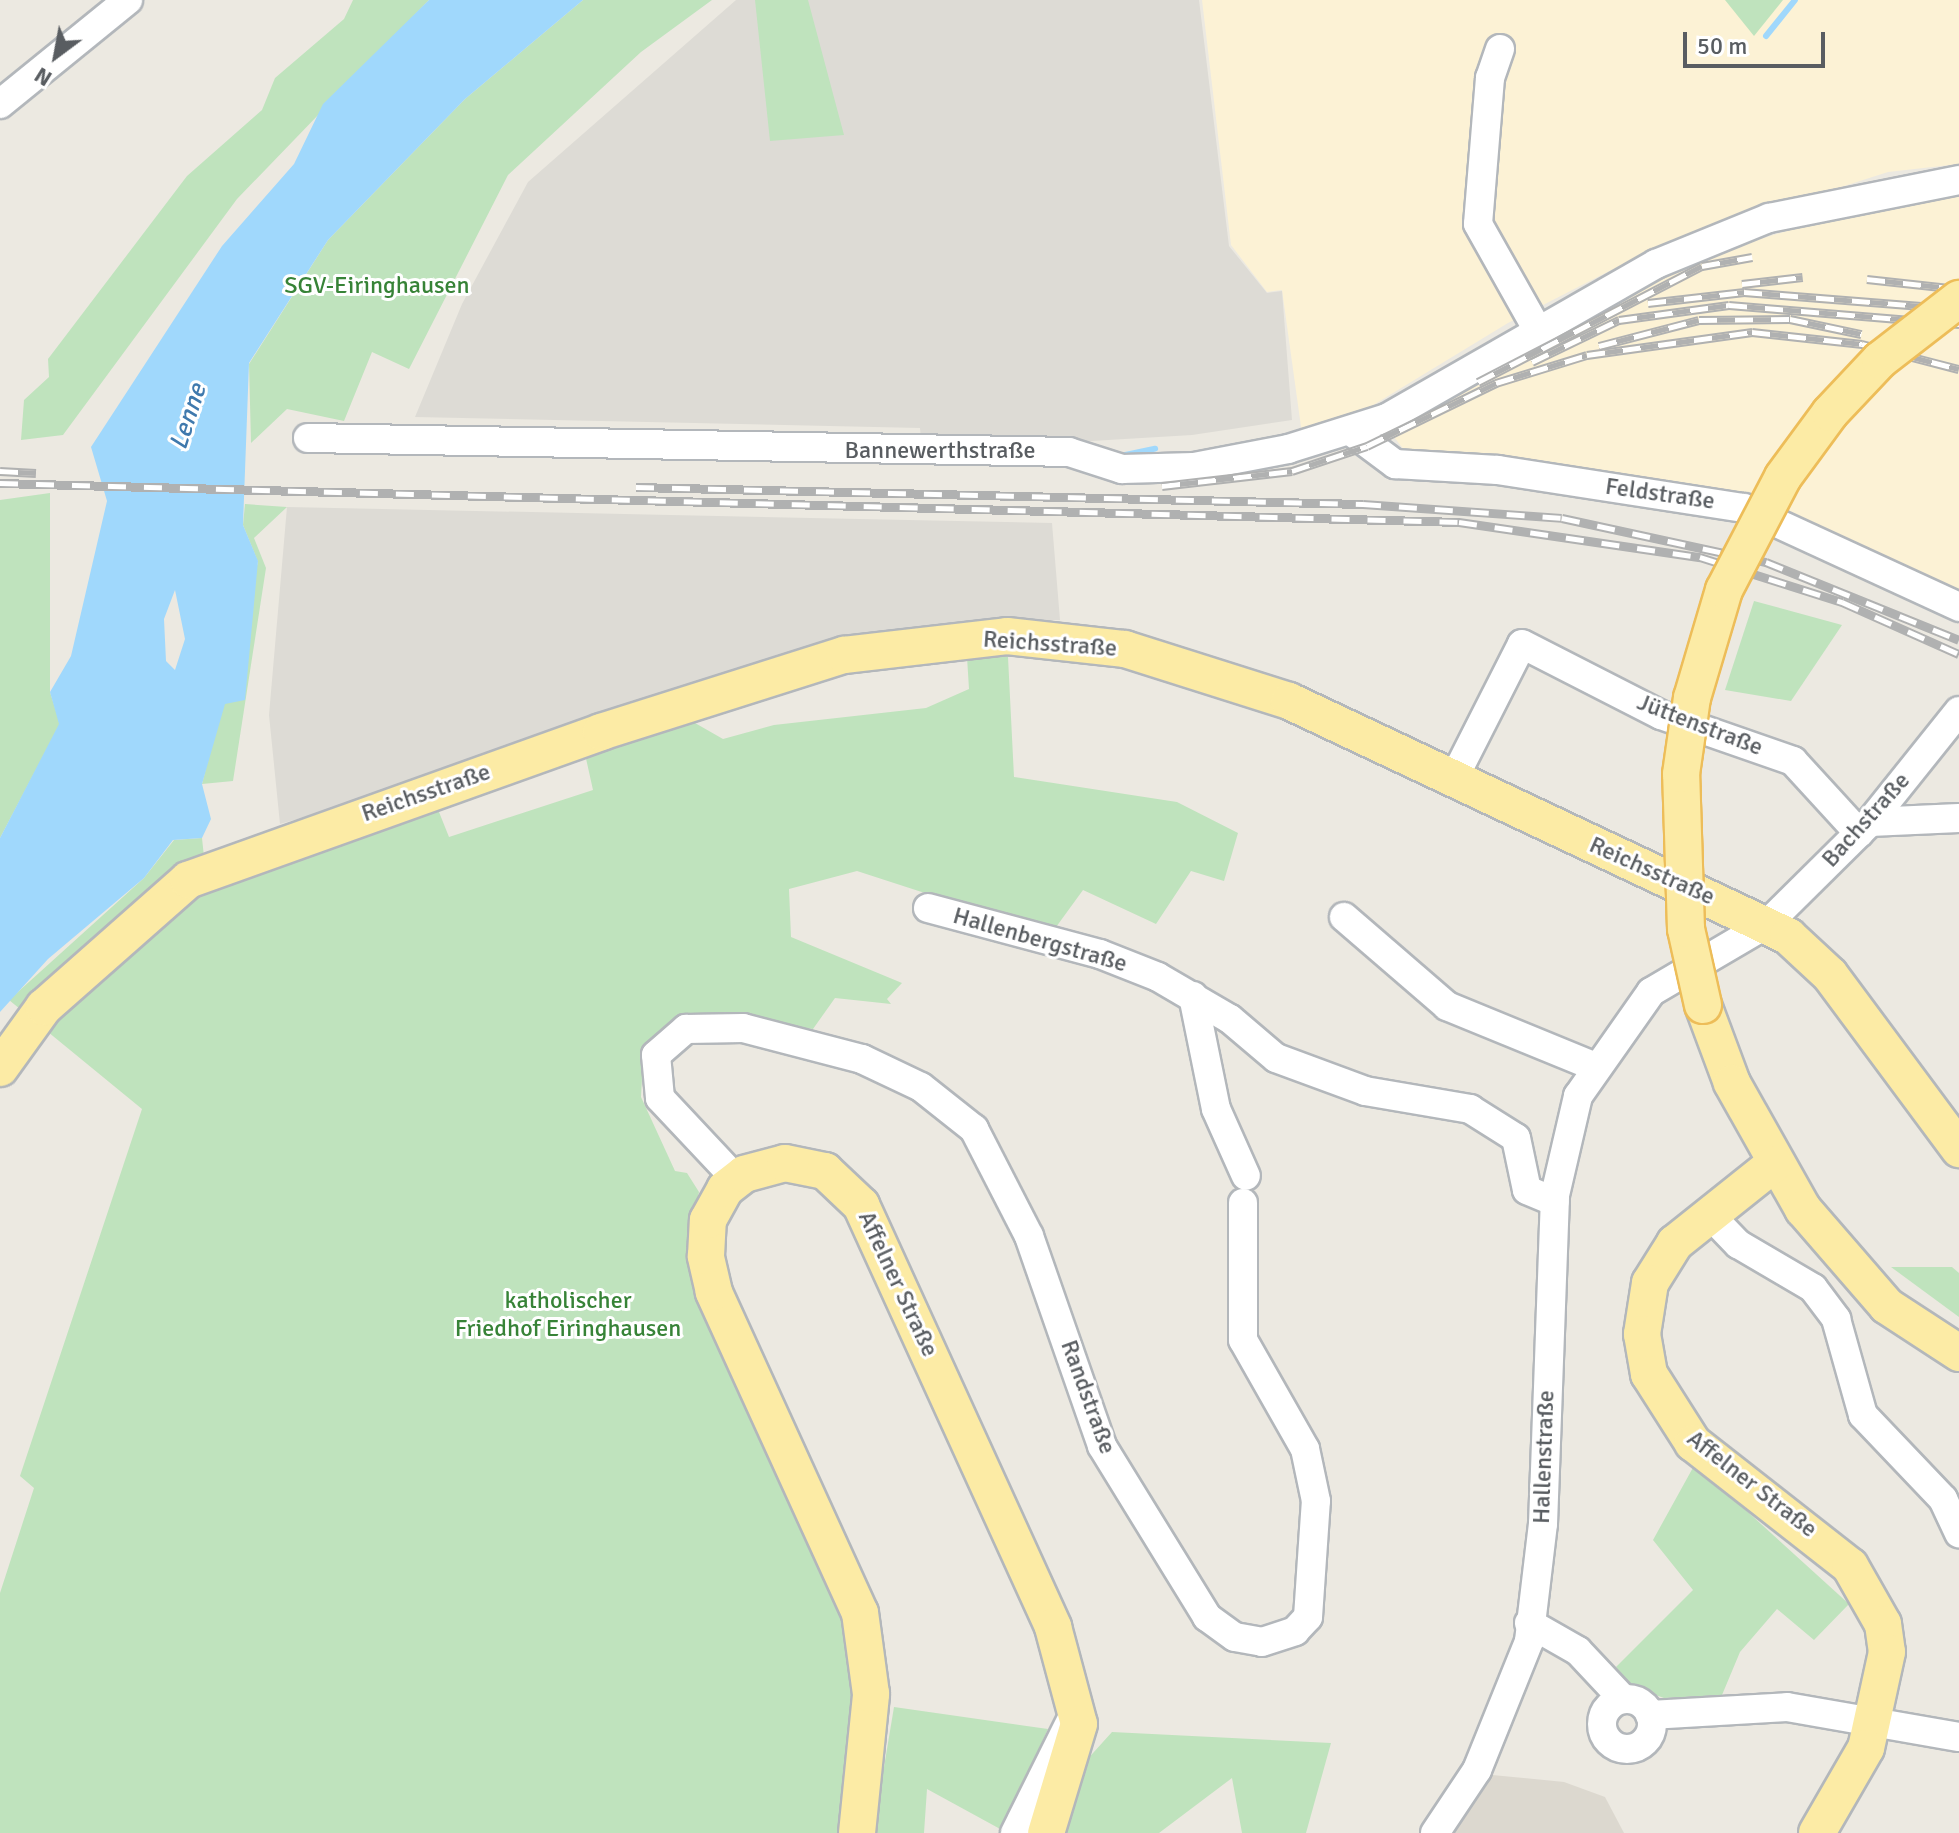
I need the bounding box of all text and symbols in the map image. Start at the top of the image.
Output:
north arrow [16,16,96,96]
scale bar [1687,16,1829,66]
text: 50 m [1697,31,1747,61]
text: N [29,61,57,92]
park label: SGV-Eiringhausen [284,272,470,300]
water label: Lenne [164,380,214,454]
street label: Bannewerthstraße [844,437,1036,465]
street label: Feldstraße [1603,472,1717,516]
street label: Reichsstraße [982,625,1118,663]
street label: Jüttenstraße [1633,688,1767,762]
street label: Reichsstraße [358,758,494,828]
street label: Bachstraße [1816,767,1916,873]
street label: Reichsstraße [1585,831,1719,911]
street label: Hallenbergstraße [950,901,1130,979]
street label: Affelner Straße [852,1207,944,1361]
park label: katholischer Friedhof Eiringhausen [455,1287,681,1343]
street label: Randstraße [1054,1336,1122,1458]
street label: Hallenstraße [1527,1390,1561,1524]
street label: Affelner Straße [1681,1424,1823,1544]

